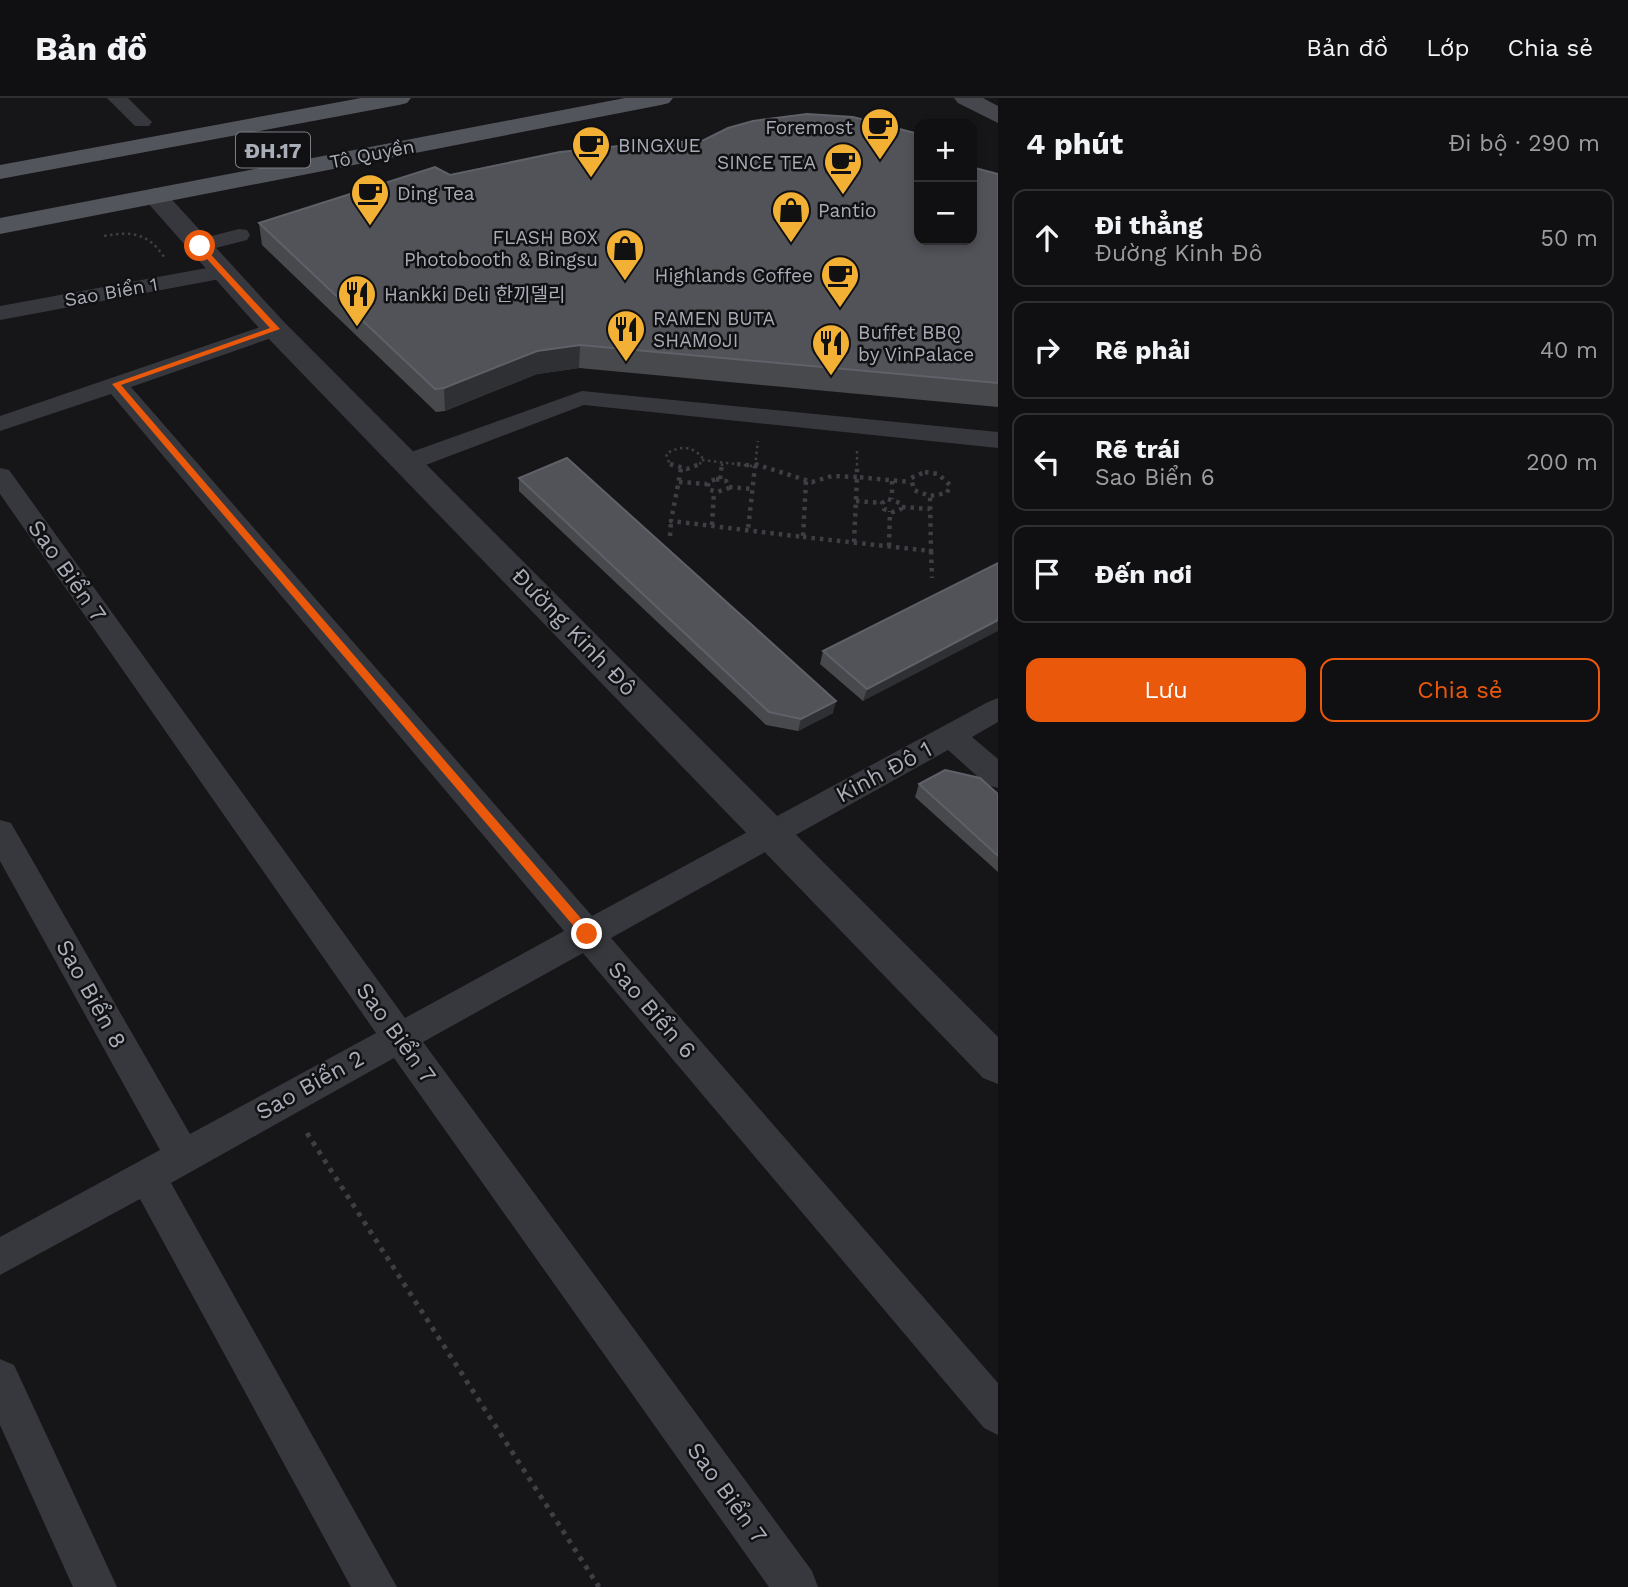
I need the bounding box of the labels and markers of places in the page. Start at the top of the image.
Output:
cafe icon: Foremost [859,106,901,161]
place label: Foremost [765,116,853,139]
cafe icon: BINGXUE [570,124,612,179]
place label: BINGXUE [618,134,701,157]
cafe icon: SINCE TEA [822,141,864,196]
place label: SINCE TEA [717,151,816,174]
cafe icon: Ding Tea [349,172,391,227]
place label: Ding Tea [397,182,475,205]
shop icon: Pantio [770,189,812,244]
place label: Pantio [818,199,876,222]
place label: FLASH BOX Photobooth & Bingsu [404,226,598,271]
shop icon: FLASH BOX Photobooth & Bingsu [604,227,646,282]
cafe icon: Highlands Coffee [819,254,861,309]
place label: Highlands Coffee [655,264,813,287]
restaurant icon: Hankki Deli 한끼델리 [336,273,378,328]
place label: Hankki Deli 한끼델리 [384,283,565,306]
place label: RAMEN BUTA SHAMOJI [653,307,776,352]
restaurant icon: RAMEN BUTA SHAMOJI [605,308,647,363]
place label: Buffet BBQ by VinPalace [858,321,974,366]
restaurant icon: Buffet BBQ by VinPalace [810,322,852,377]

